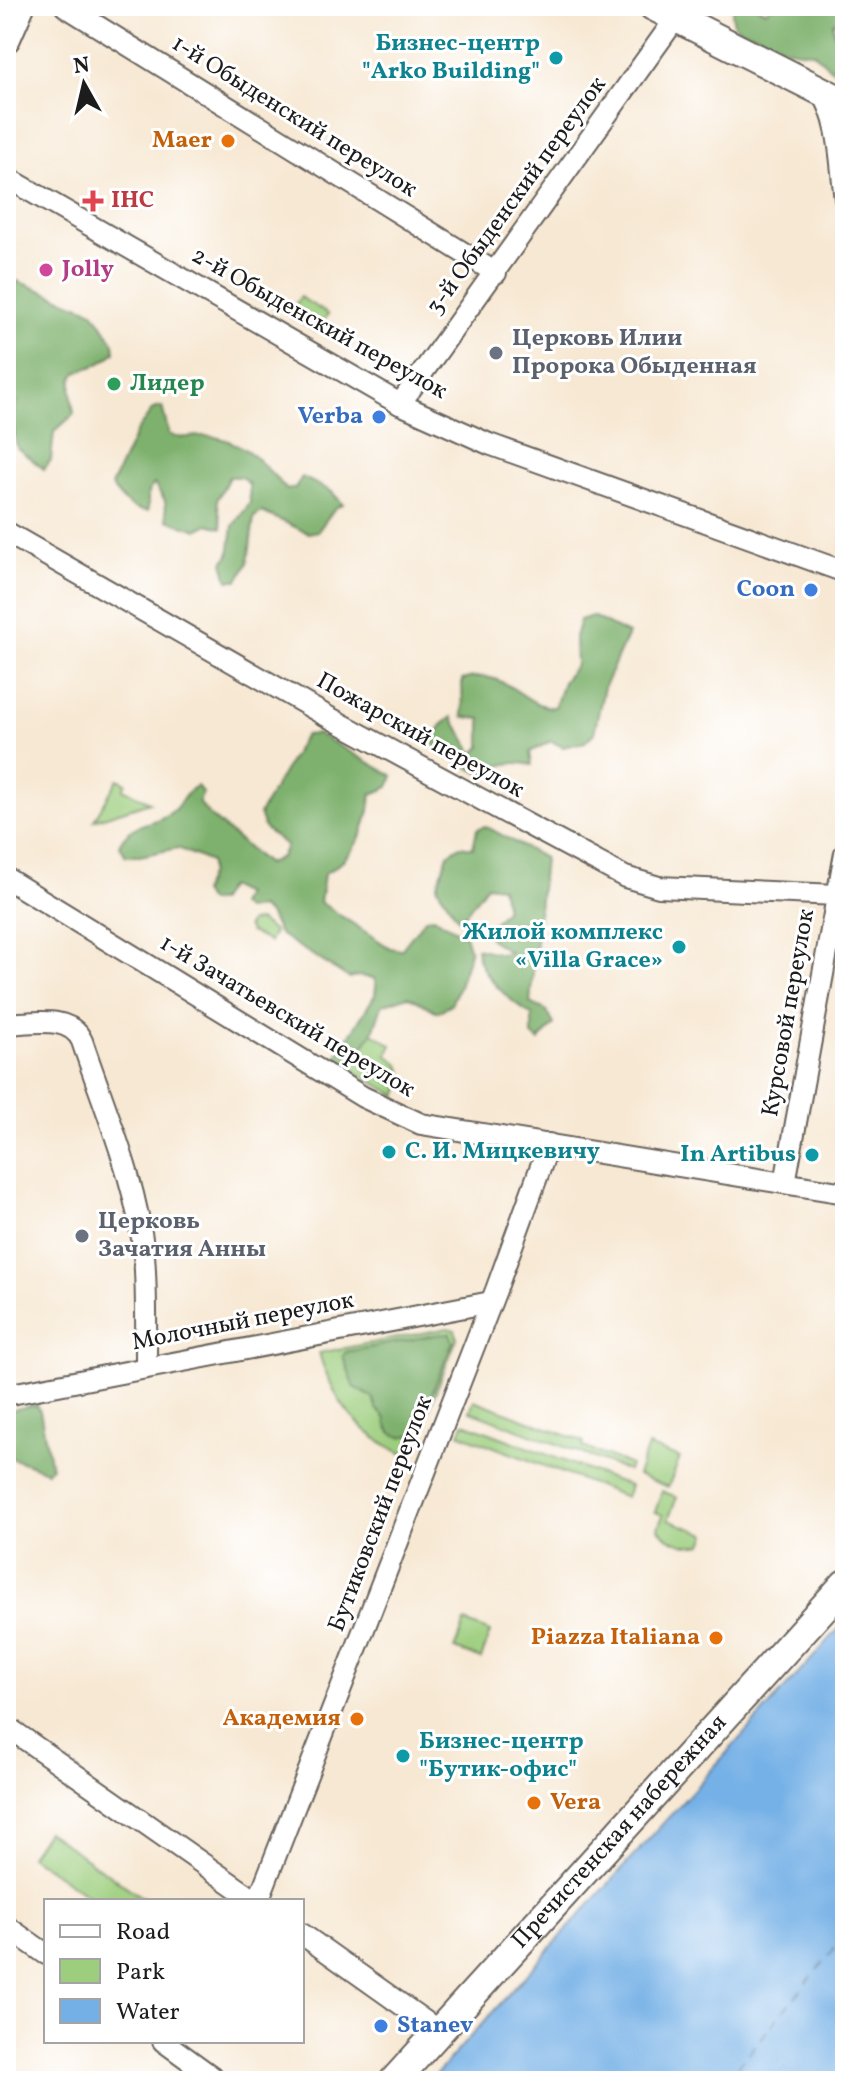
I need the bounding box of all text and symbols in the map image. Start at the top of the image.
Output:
street label: 1-й Обыденский переулок [165,27,423,207]
place label: Бизнес-центр "Arko Building" [362,27,540,89]
north arrow [44,44,124,124]
marker: Бизнес-центр "Arko Building" [547,49,565,67]
text: N [71,50,92,83]
street label: 3-й Обыденский переулок [419,70,615,322]
place label: Maer [152,124,212,158]
marker: Maer [219,132,237,150]
place label: IHC [111,184,154,218]
marker: IHC [82,190,104,212]
street label: 2-й Обыденский переулок [185,239,453,409]
place label: Jolly [61,253,115,287]
marker: Jolly [37,261,55,279]
place label: Церковь Илии Пророка Обыденная [512,322,757,384]
marker: Церковь Илии Пророка Обыденная [487,344,505,362]
place label: Лидер [130,367,205,401]
marker: Лидер [105,375,123,393]
place label: Verba [298,400,363,434]
marker: Verba [370,408,388,426]
place label: Coon [736,573,795,607]
marker: Coon [802,581,820,599]
street label: Пожарский переулок [310,665,530,807]
street label: Курсовой переулок [754,906,824,1120]
place label: Жилой комплекс «Villa Grace» [462,916,663,978]
street label: 1-й Зачатьевский переулок [153,927,421,1107]
marker: Жилой комплекс «Villa Grace» [670,938,688,956]
place label: С. И. Мицкевичу [405,1135,601,1169]
place label: In Artibus [680,1138,796,1172]
marker: С. И. Мицкевичу [380,1143,398,1161]
marker: In Artibus [803,1146,821,1164]
place label: Церковь Зачатия Анны [98,1205,266,1267]
marker: Церковь Зачатия Анны [73,1227,91,1245]
street label: Молочный переулок [129,1284,357,1360]
street label: Бутиковский переулок [320,1391,442,1637]
place label: Piazza Italiana [531,1621,700,1655]
marker: Piazza Italiana [707,1629,725,1647]
place label: Академия [223,1702,341,1736]
street label: Пречистенская набережная [504,1707,735,1957]
marker: Академия [348,1710,366,1728]
place label: Бизнес-центр "Бутик-офис" [419,1725,584,1787]
marker: Бизнес-центр "Бутик-офис" [394,1747,412,1765]
place label: Vera [550,1786,601,1820]
marker: Vera [525,1794,543,1812]
legend [44,1899,304,2043]
text: Road [116,1916,170,1950]
text: Park [116,1956,165,1990]
text: Water [116,1996,180,2030]
place label: Stanev [397,2009,474,2043]
marker: Stanev [372,2017,390,2035]

